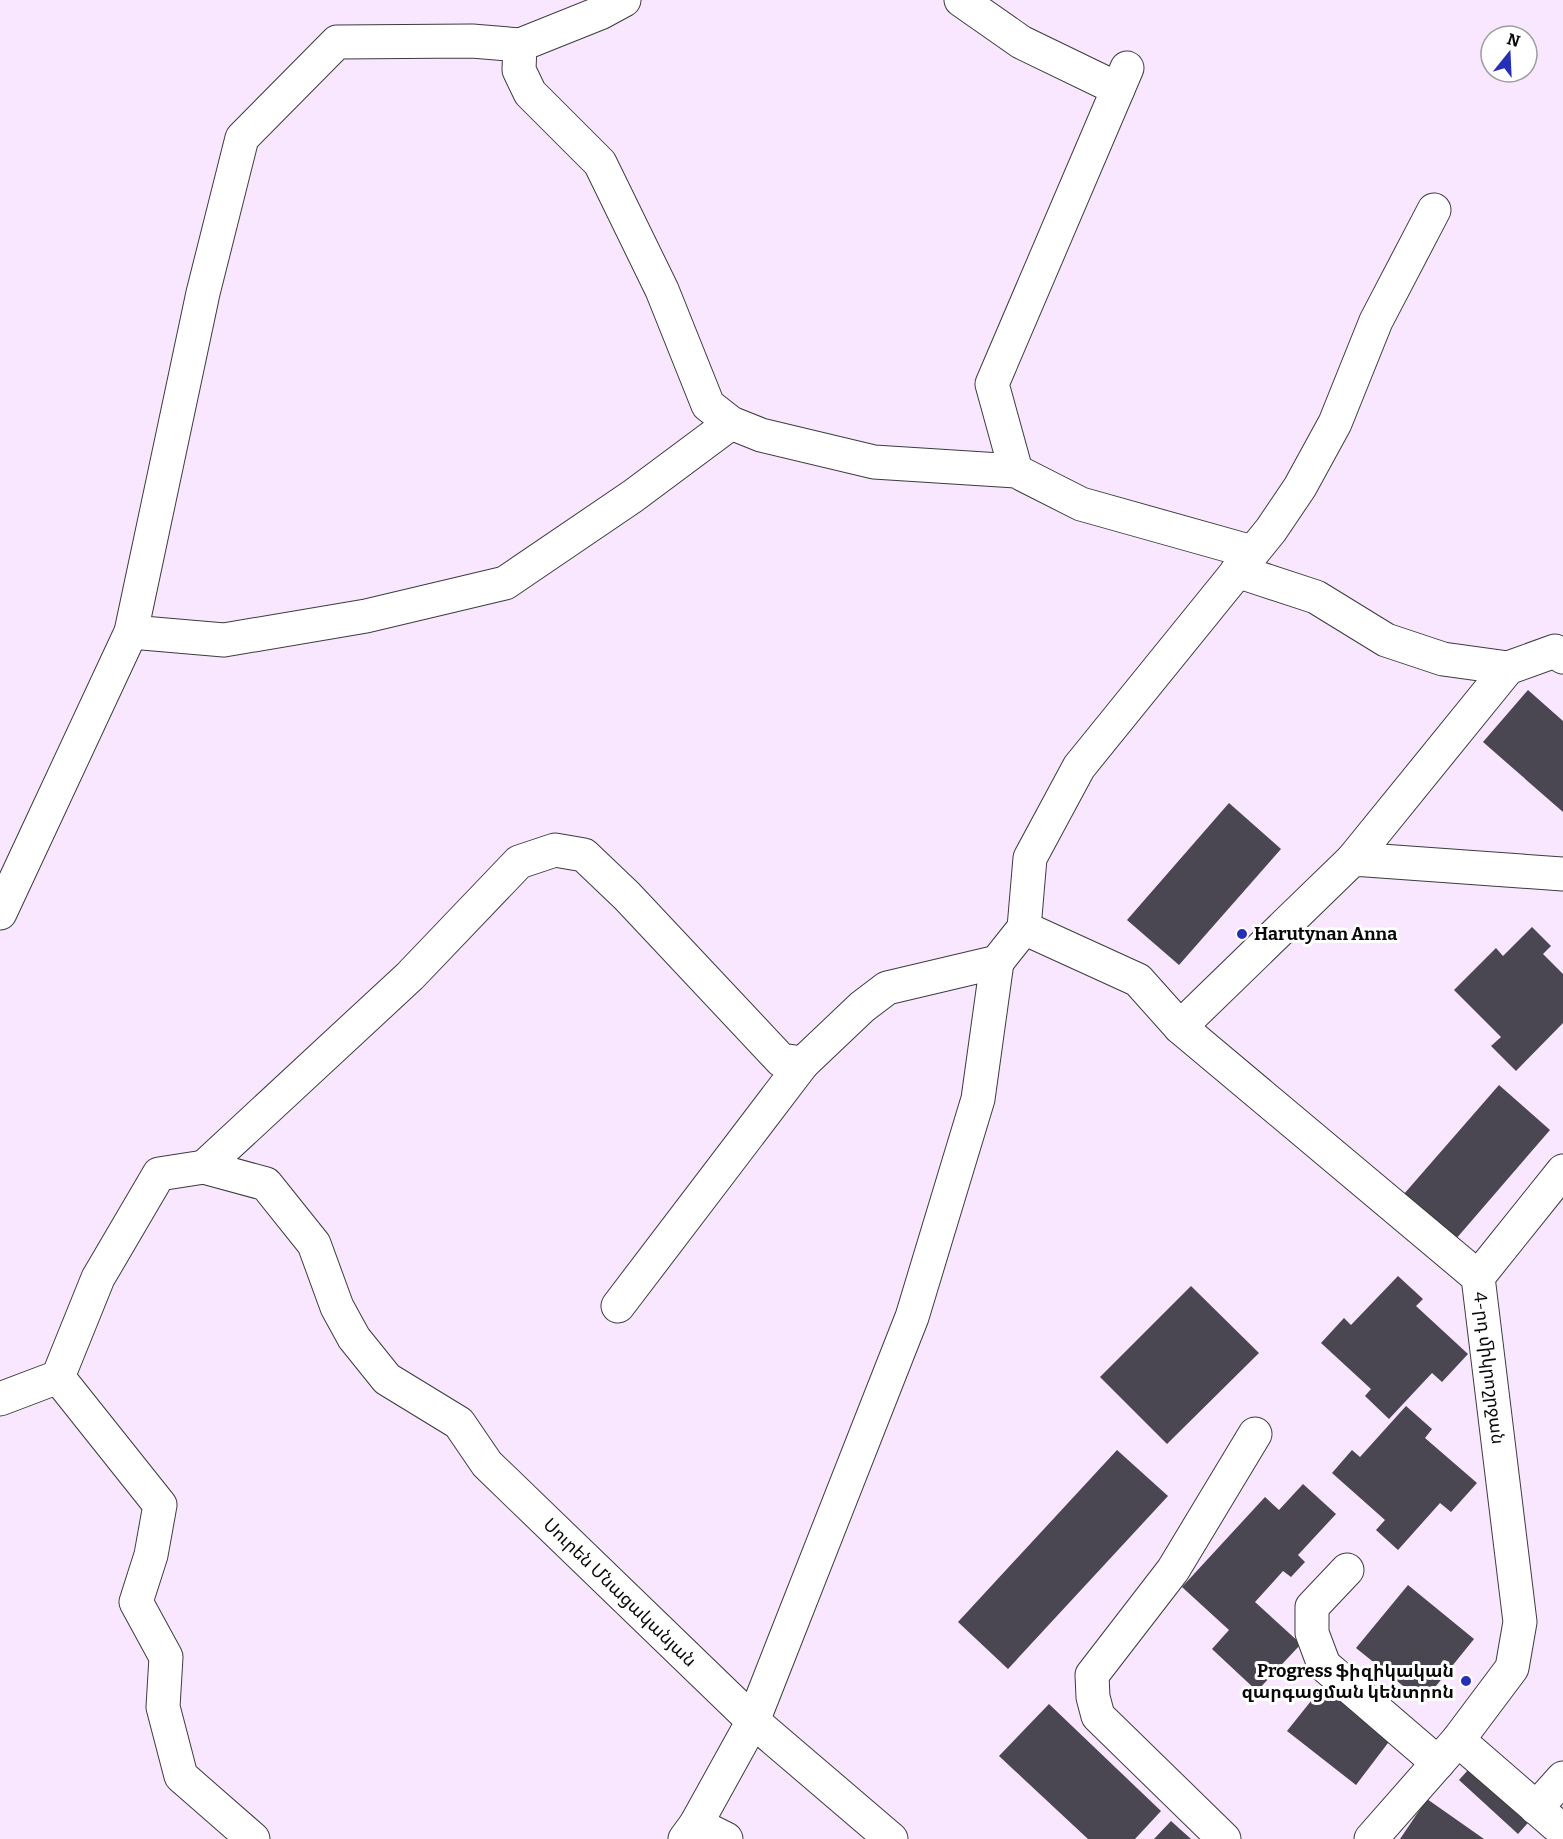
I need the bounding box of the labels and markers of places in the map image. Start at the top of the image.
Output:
place label: Harutynan Anna [1254,923,1397,945]
marker: Harutynan Anna [1235,927,1249,941]
place label: Progress ֆիզիկական զարգացման կենտրոն [1242,1660,1454,1703]
marker: Progress ֆիզիկական զարգացման կենտրոն [1459,1674,1473,1688]

